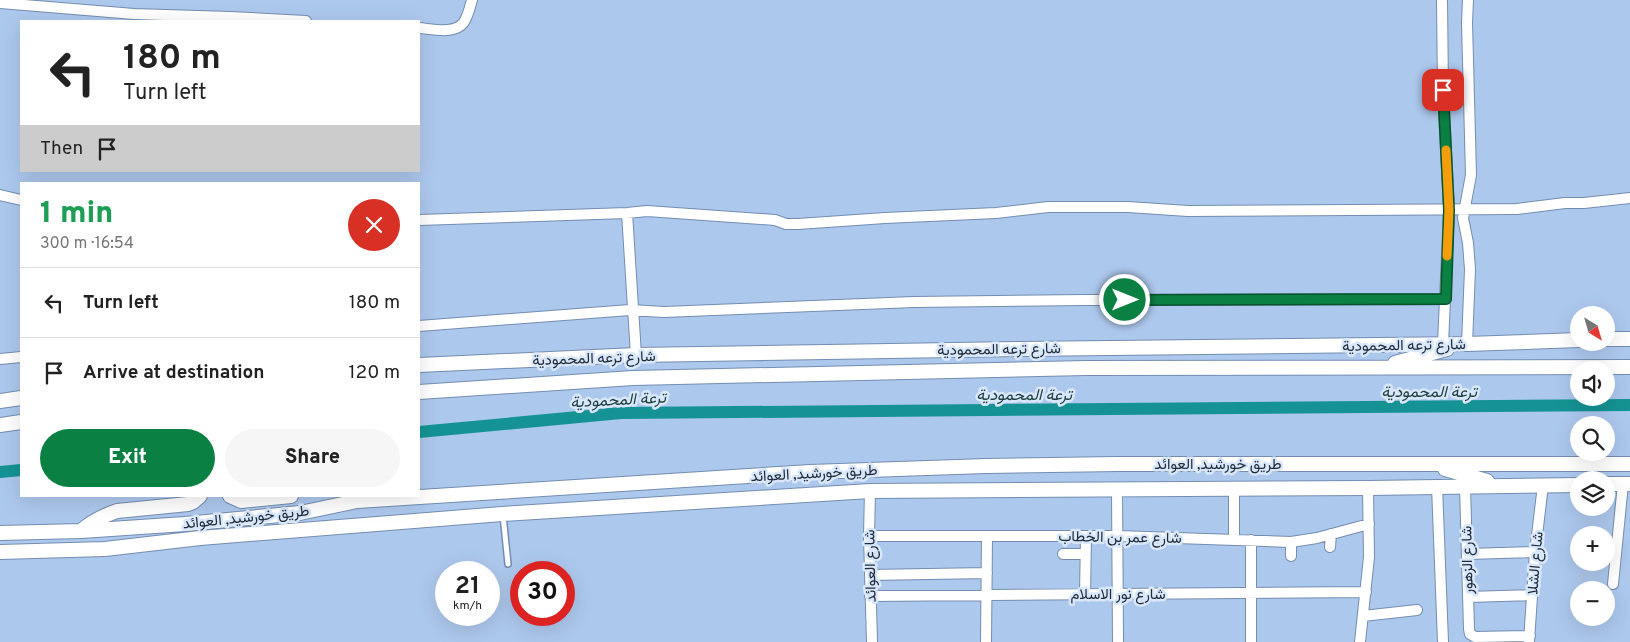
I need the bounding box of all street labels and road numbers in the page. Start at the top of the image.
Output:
street label: شارع ترعه المحمودية [1342,336,1466,357]
street label: شارع ترعه المحمودية [937,340,1061,361]
street label: شارع ترعه المحمودية [532,348,656,371]
street label: طريق خورشيد, العوائد [1154,456,1282,475]
street label: طريق خورشيد, العوائد [750,462,878,487]
street label: طريق خورشيد, العوائد [182,502,311,535]
street label: شارع الزهور [1458,525,1479,595]
street label: شارع عمر بن الخطاب [1058,528,1182,549]
street label: شارع العوائد [861,529,882,603]
street label: شارع الشلا [1524,531,1549,595]
street label: شارع نور الاسلام [1070,586,1166,605]

